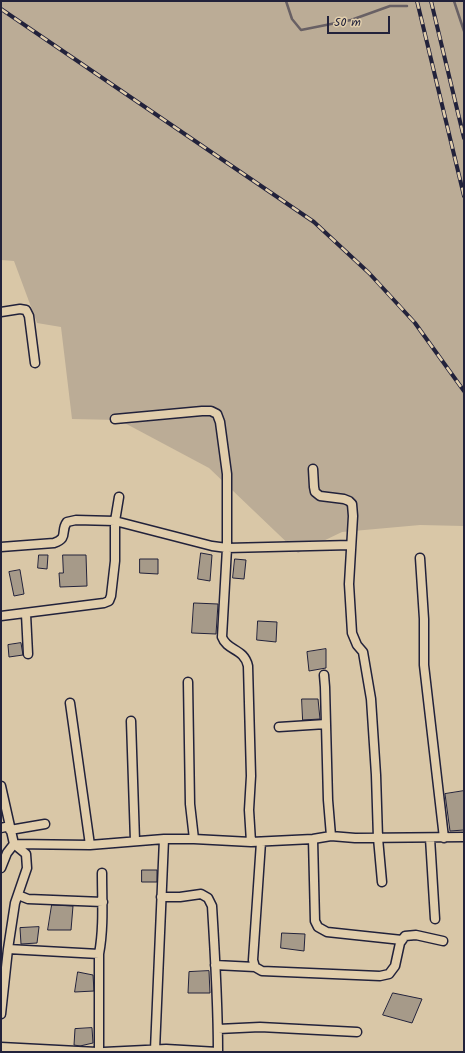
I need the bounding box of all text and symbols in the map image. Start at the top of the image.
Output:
scale bar [329,8,392,34]
text: 50 m [334,13,361,32]

